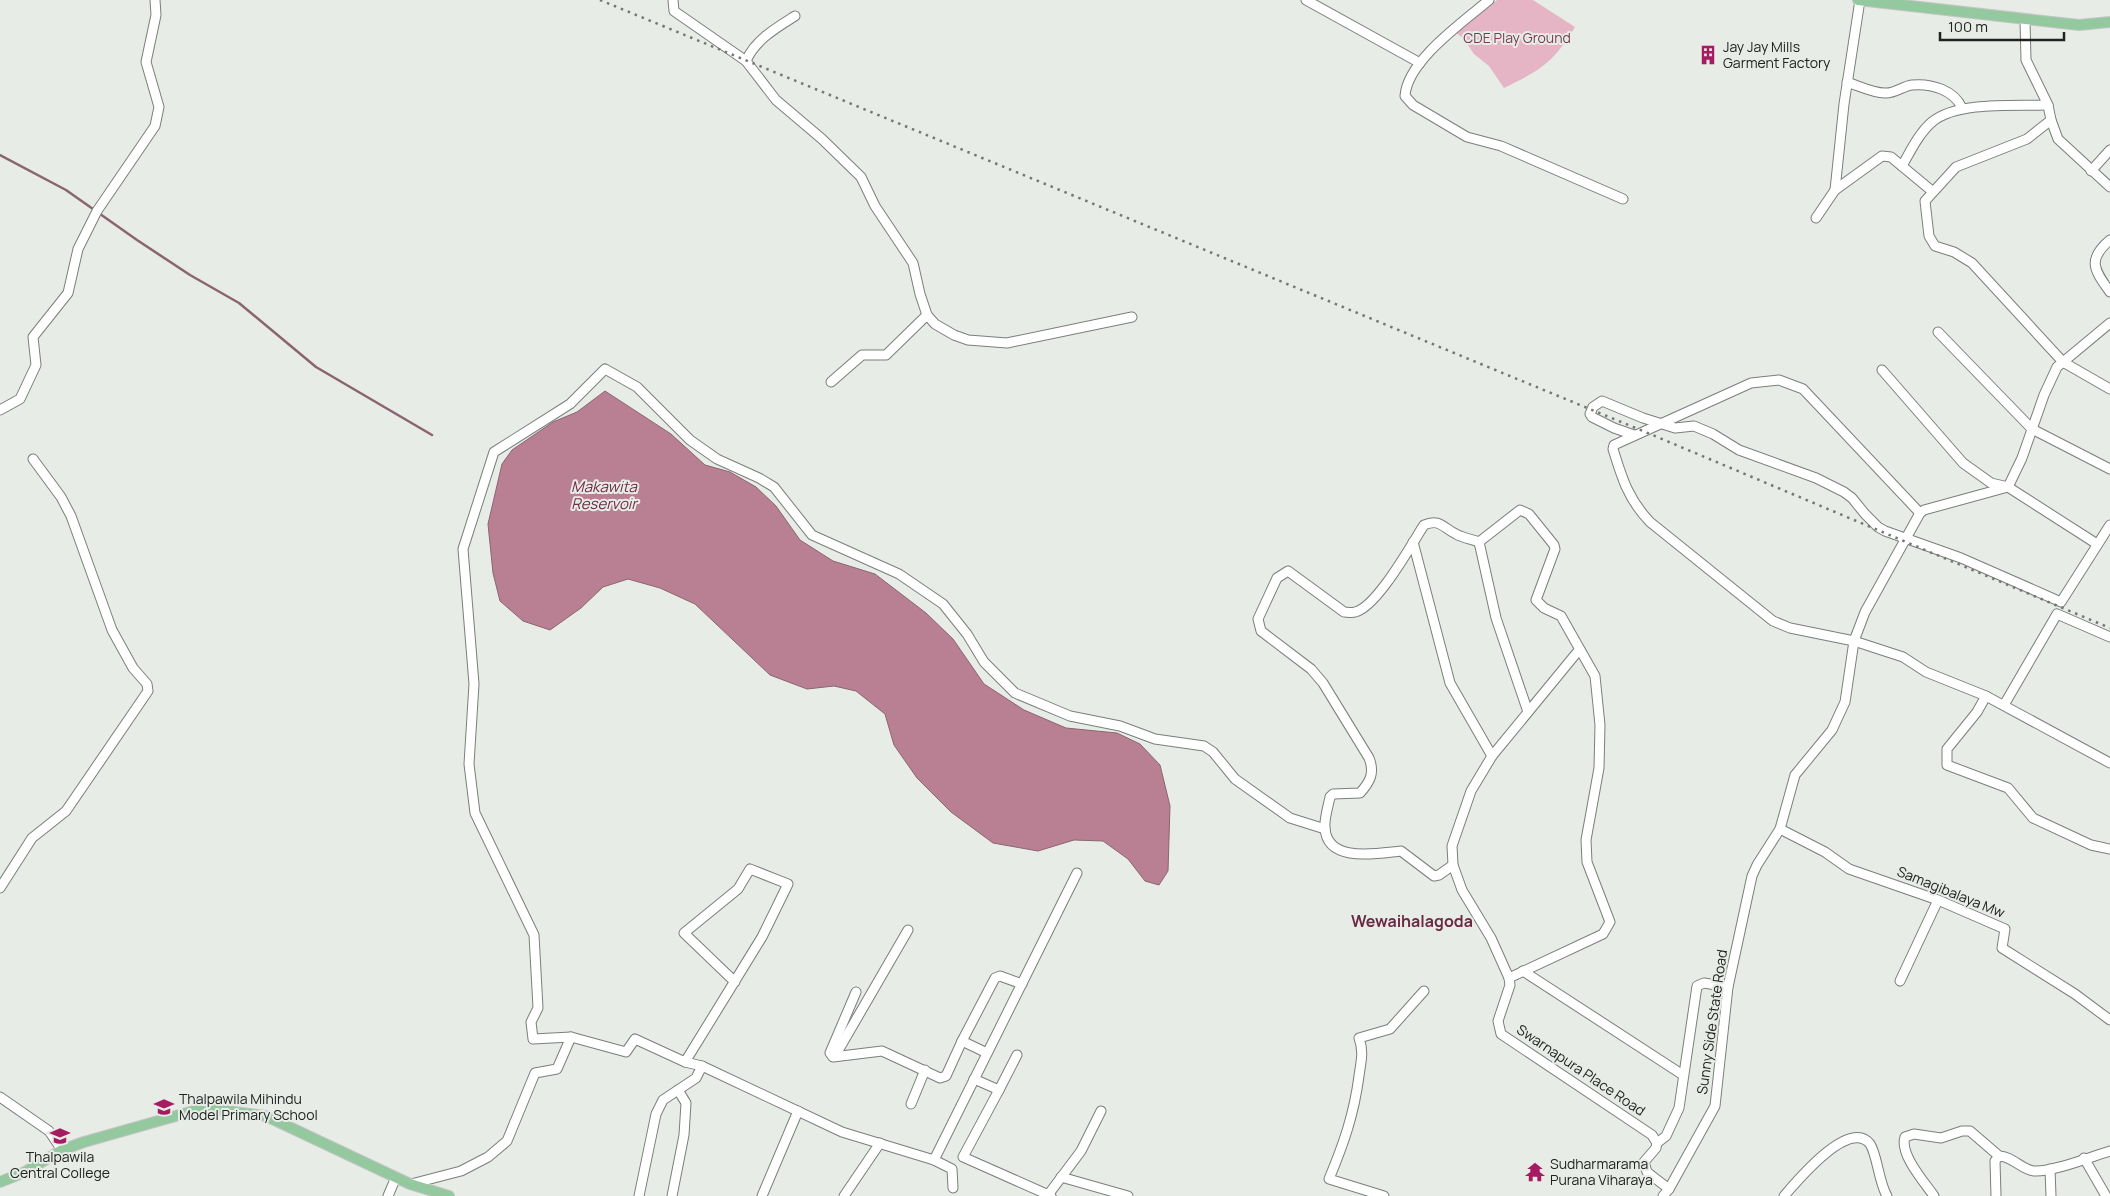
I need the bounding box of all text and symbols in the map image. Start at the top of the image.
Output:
scale bar [1940,10,2064,42]
text: 100 m [1948,16,1988,37]
park label: CDE Play Ground [1463,28,1571,47]
place label: Jay Jay Mills Garment Factory [1723,37,1831,72]
building icon: Jay Jay Mills Garment Factory [1697,44,1719,66]
water label: Makawita Reservoir [571,476,639,514]
street label: Samagibalaya Mw [1895,861,2008,922]
district label: Wewaihalagoda [1351,910,1473,932]
street label: Sunny Side State Road [1692,948,1731,1096]
street label: Swarnapura Place Road [1513,1019,1649,1120]
place label: Thalpawila Mihindu Model Primary School [179,1089,318,1124]
school or university icon: Thalpawila Mihindu Model Primary School [153,1096,175,1118]
school or university icon: Thalpawila Central College [49,1125,71,1147]
place label: Thalpawila Central College [10,1147,110,1182]
place label: Sudharmarama Purana Viharaya [1550,1154,1653,1189]
temple icon: Sudharmarama Purana Viharaya [1524,1161,1546,1183]

